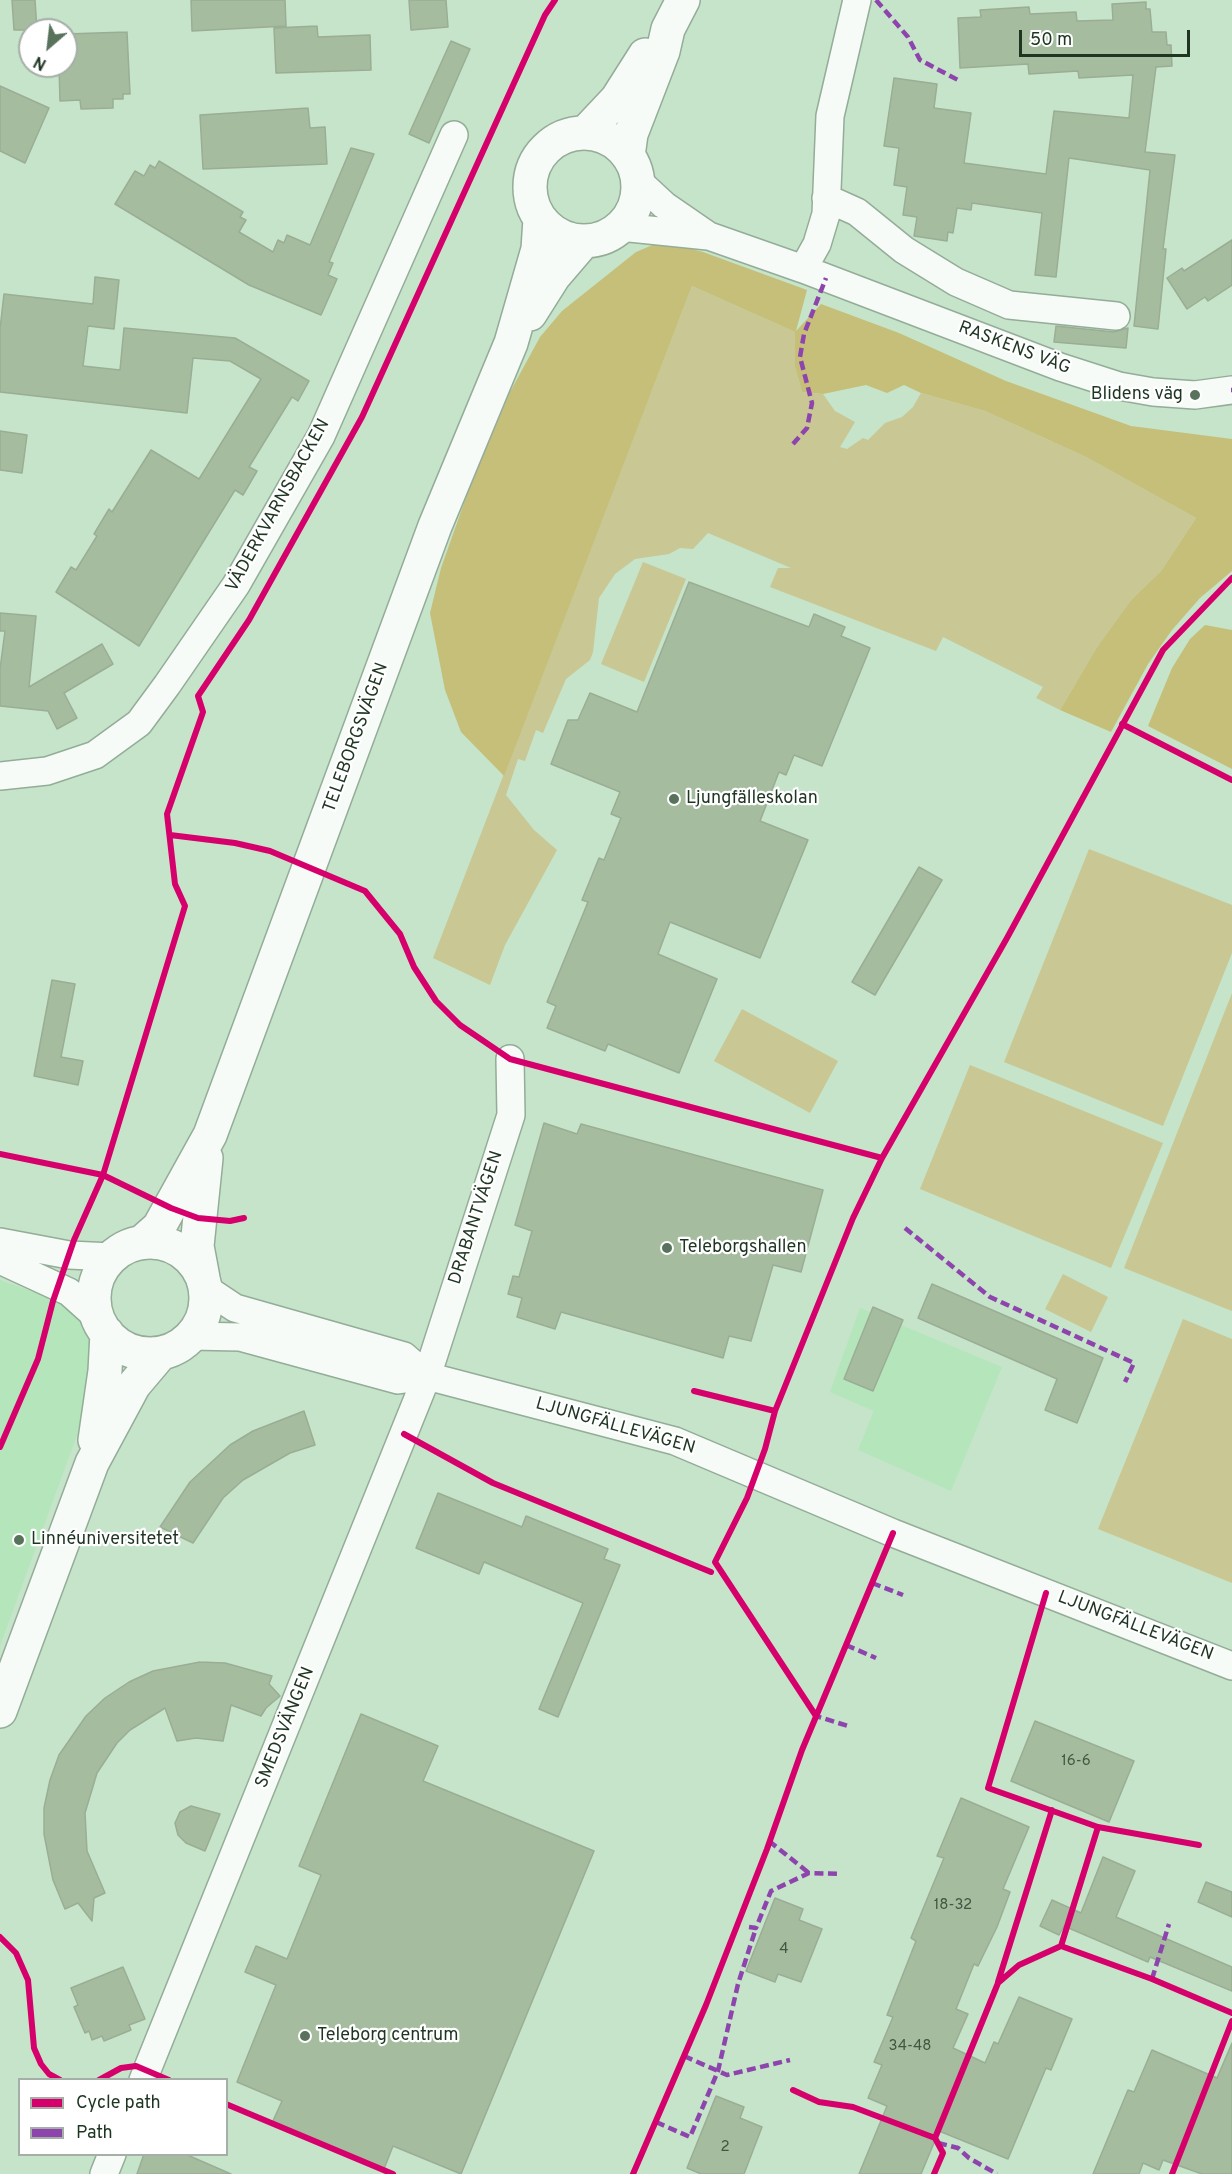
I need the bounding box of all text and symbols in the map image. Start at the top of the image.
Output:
north arrow [18,18,78,78]
scale bar [1022,18,1193,56]
text: 50 m [1030,29,1072,52]
text: N [31,51,50,74]
street label: RASKENS VÄG [955,318,1073,380]
place label: Blidens väg [1091,384,1183,406]
marker: Blidens väg [1188,388,1202,402]
street label: VÄDERKVARNSBACKEN [222,416,336,596]
street label: TELEBORGSVÄGEN [320,660,394,816]
place label: Ljungfälleskolan [686,788,818,810]
marker: Ljungfälleskolan [667,792,681,806]
street label: DRABANTVÄGEN [445,1149,509,1287]
place label: Teleborgshallen [679,1237,807,1259]
marker: Teleborgshallen [660,1241,674,1255]
street label: LJUNGFÄLLEVÄGEN [533,1394,697,1460]
place label: Linnéuniversitetet [31,1529,179,1551]
marker: Linnéuniversitetet [12,1533,26,1547]
street label: LJUNGFÄLLEVÄGEN [1054,1587,1216,1667]
street label: SMEDSVÄNGEN [252,1664,320,1792]
house number: 16-6 [1061,1753,1091,1771]
house number: 18-32 [934,1897,972,1915]
house number: 4 [779,1941,789,1959]
place label: Teleborg centrum [317,2025,459,2047]
marker: Teleborg centrum [298,2029,312,2043]
house number: 34-48 [889,2038,931,2056]
legend [18,2078,228,2156]
text: Cycle path [76,2092,161,2115]
text: Path [76,2122,113,2145]
house number: 2 [720,2139,730,2157]

